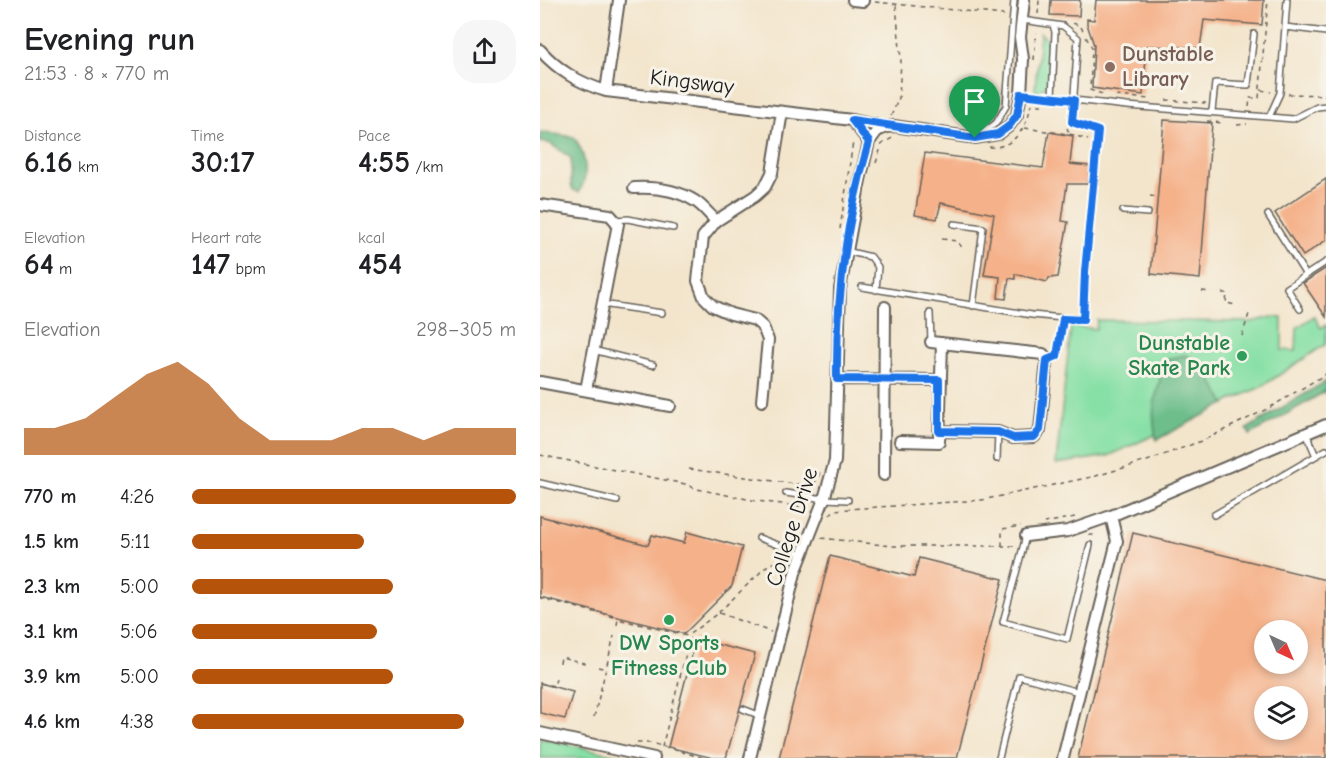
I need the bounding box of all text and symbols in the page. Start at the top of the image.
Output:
text: Evening run [24,20,195,58]
button: share [453,20,516,83]
place label: Dunstable Library [1122,41,1214,92]
marker: Dunstable Library [1103,60,1117,74]
text: 21:53 · 8 × 770 m [24,62,169,85]
street label: Kingsway [649,64,736,100]
pin [949,76,1000,138]
icon: arrive [958,85,991,118]
text: Distance [24,127,81,145]
text: Time [191,127,224,145]
text: Pace [358,127,390,145]
text: 6.16 [24,145,73,180]
text: 30:17 [191,145,254,180]
text: 4:55 [358,145,410,180]
text: km [73,158,99,176]
text: /km [410,158,443,176]
text: Elevation [24,229,85,247]
text: Heart rate [191,229,262,247]
text: kcal [358,229,385,247]
text: 64 [24,247,54,282]
text: 147 [191,247,230,282]
text: 454 [358,247,402,282]
text: m [54,260,72,278]
text: bpm [230,260,266,278]
text: Elevation [24,318,101,341]
text: 298–305 m [416,318,516,341]
place label: Dunstable Skate Park [1128,330,1230,381]
marker: Dunstable Skate Park [1235,349,1249,363]
street label: College Drive [761,464,823,590]
text: 770 m [24,485,76,508]
text: 4:26 [120,485,155,508]
text: 1.5 km [24,530,79,553]
text: 5:11 [120,530,150,553]
text: 2.3 km [24,575,80,598]
text: 5:00 [120,575,159,598]
marker: DW Sports Fitness Club [662,613,676,627]
text: 3.1 km [24,620,78,643]
text: 5:06 [120,620,157,643]
north arrow [1254,620,1308,674]
map controls [1254,620,1308,740]
place label: DW Sports Fitness Club [611,630,727,681]
text: 3.9 km [24,665,81,688]
text: 5:00 [120,665,159,688]
button: layers [1254,686,1308,740]
text: 4.6 km [24,710,80,733]
text: 4:38 [120,710,154,733]

